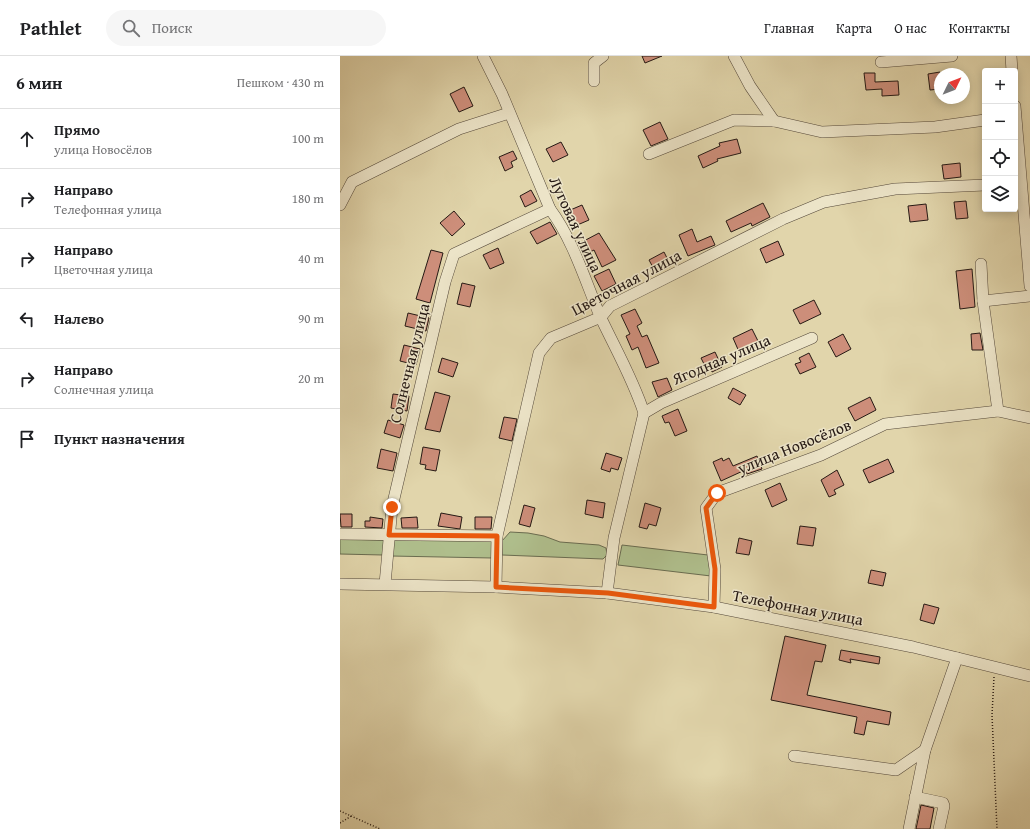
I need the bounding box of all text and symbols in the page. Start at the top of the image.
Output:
search box [106,10,386,46]
text: Pathlet [20,14,82,42]
icon: search [120,17,142,39]
text: Поиск [152,17,192,38]
text: Главная [764,18,814,38]
text: Карта [836,18,872,38]
text: О нас [894,18,927,38]
text: Контакты [949,18,1010,38]
north arrow [934,68,970,104]
map controls [982,68,1018,212]
button: + [982,68,1018,104]
text: 6 мин [16,70,62,95]
text: Пешком · 430 m [237,73,324,92]
button: − [982,104,1018,140]
text: Прямо [54,119,100,140]
icon: ahead [16,128,38,150]
text: 100 m [292,129,324,148]
text: улица Новосёлов [54,140,152,159]
button: locate [982,140,1018,176]
street label: Луговая улица [543,172,609,276]
button: layers [982,176,1018,212]
text: Направо [54,179,113,200]
icon: right [16,188,38,210]
text: 180 m [292,189,324,208]
text: Телефонная улица [54,200,162,219]
text: Направо [54,239,113,260]
street label: Цветочная улица [567,243,686,321]
icon: right [16,248,38,270]
text: 40 m [298,249,324,268]
text: Цветочная улица [54,260,153,279]
street label: Солнечная улица [383,300,436,425]
icon: left [16,308,38,330]
text: Налево [54,308,104,329]
text: 90 m [298,309,324,328]
street label: Ягодная улица [667,327,774,391]
text: Направо [54,359,113,380]
icon: right [16,368,38,390]
text: 20 m [298,369,324,388]
text: Солнечная улица [54,380,154,399]
street label: улица Новосёлов [733,412,855,480]
icon: arrive [16,428,38,450]
text: Пункт назначения [54,428,185,449]
route start [708,484,726,502]
route end [383,498,401,516]
street label: Телефонная улица [731,583,866,632]

